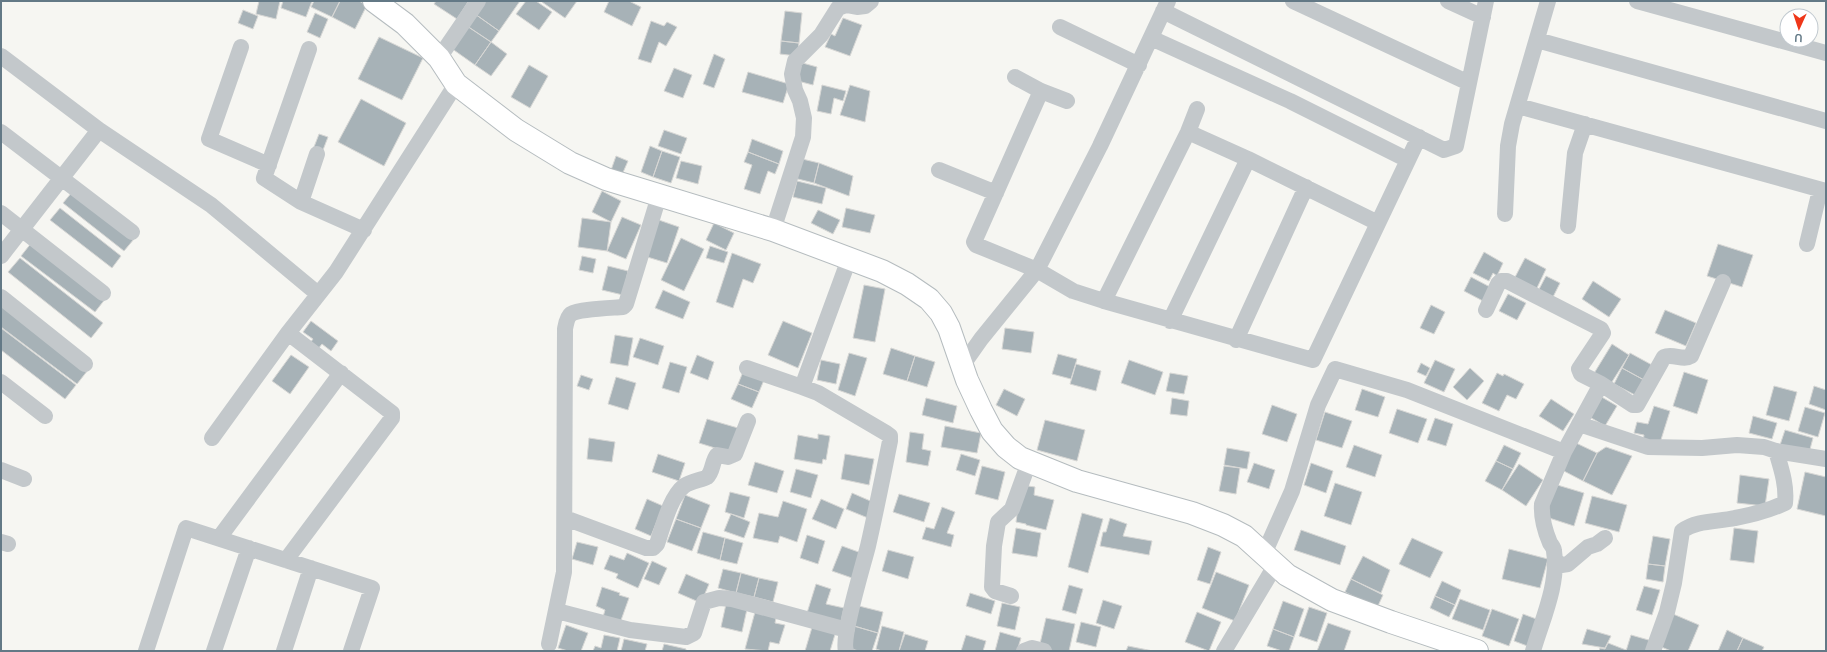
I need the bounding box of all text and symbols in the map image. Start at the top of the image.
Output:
north arrow [1779,8,1819,48]
text: U [1794,32,1803,45]

